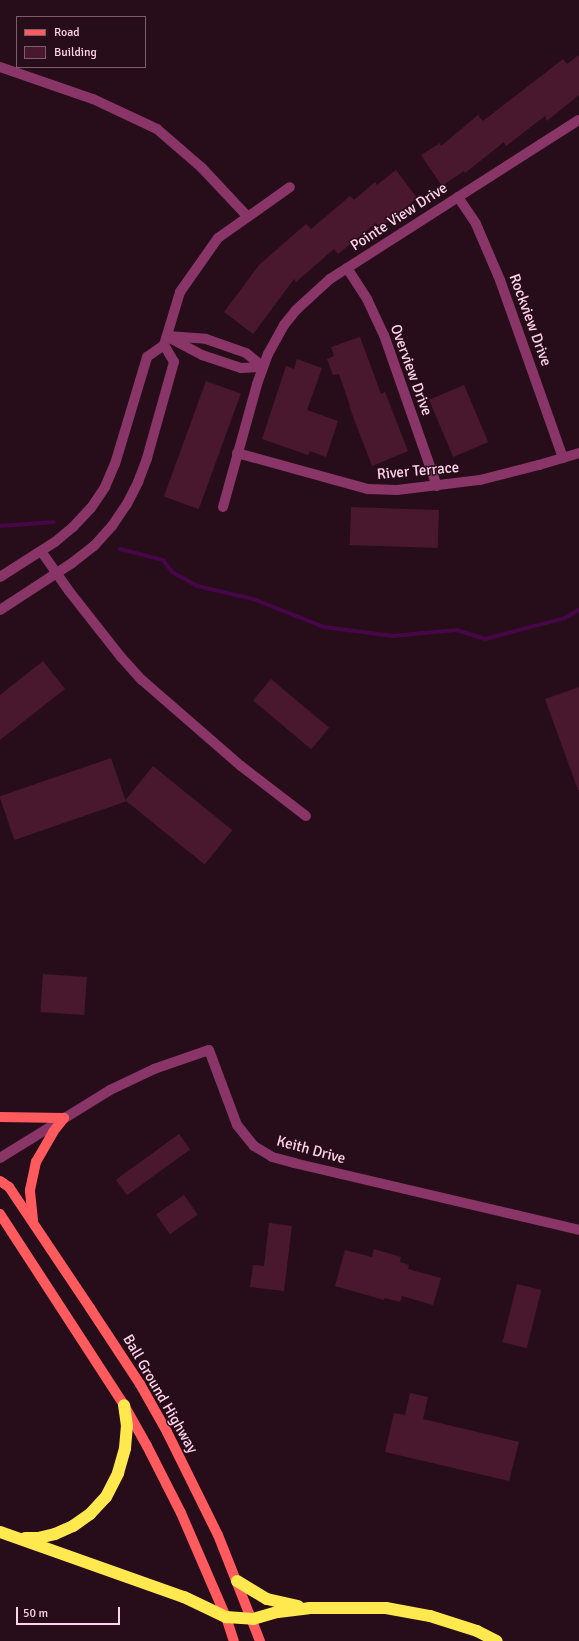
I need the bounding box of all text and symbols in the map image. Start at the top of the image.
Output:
legend [16,16,146,68]
text: Road [54,25,80,40]
text: Building [54,45,97,60]
street label: Pointe View Drive [347,179,451,255]
street label: Rockview Drive [505,271,555,369]
street label: Overview Drive [386,322,436,418]
street label: River Terrace [376,458,460,484]
street label: Keith Drive [275,1132,347,1168]
street label: Ball Ground Highway [119,1331,201,1457]
scale bar [18,1599,122,1625]
text: 50 m [23,1606,48,1621]

